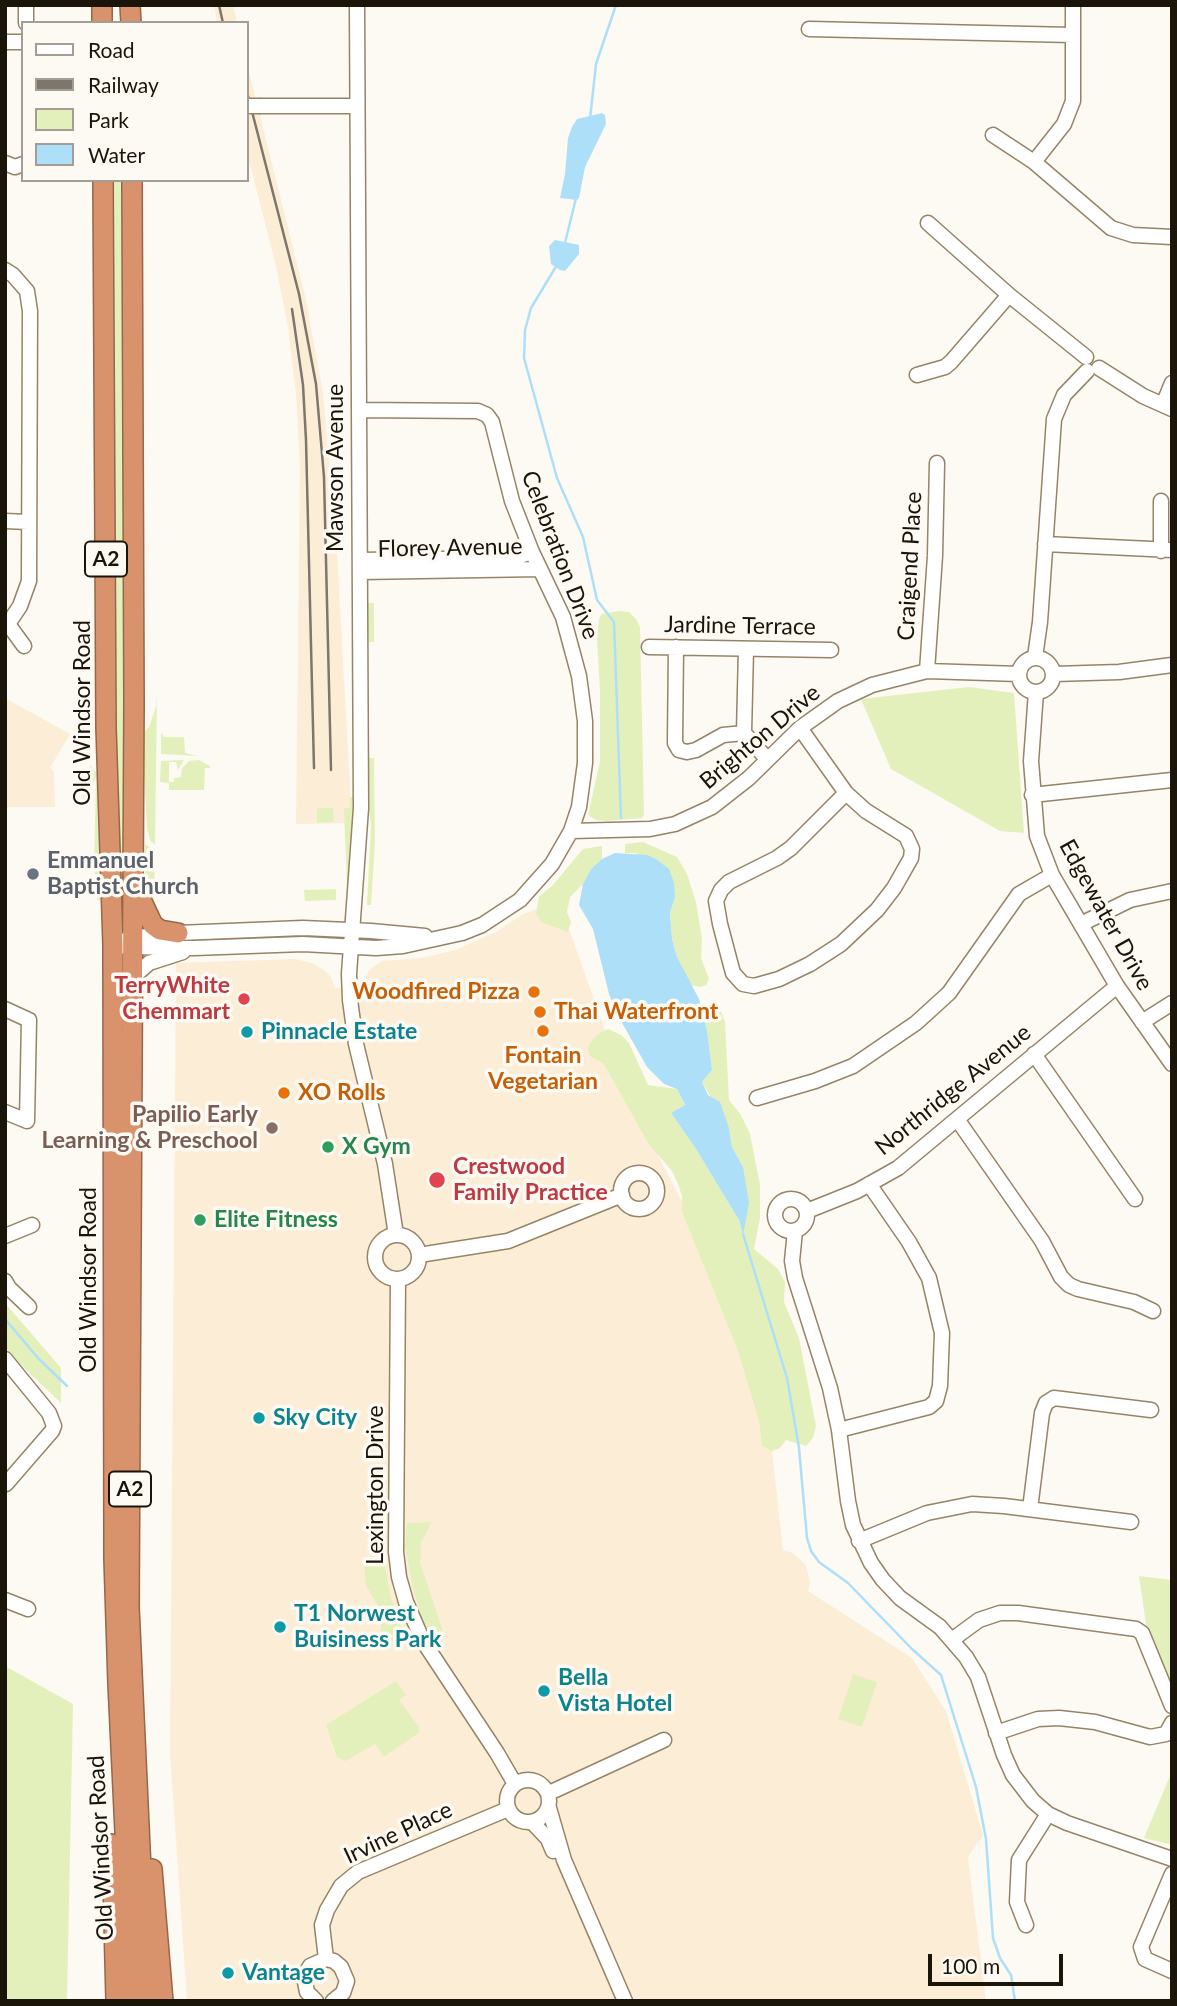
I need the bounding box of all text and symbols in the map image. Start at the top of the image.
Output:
legend [21,21,248,182]
text: Road [88,37,135,62]
text: Railway [88,72,159,97]
text: Park [88,107,129,132]
text: Water [88,142,145,167]
street label: Mawson Avenue [322,384,350,552]
street label: Celebration Drive [515,467,605,643]
street label: Craigend Place [892,491,928,641]
street label: Florey Avenue [377,533,523,563]
road number: A2 [85,542,127,576]
street label: Jardine Terrace [664,611,816,641]
street label: Old Windsor Road [69,620,97,806]
street label: Brighton Drive [694,679,826,795]
street label: Edgewater Drive [1053,835,1159,995]
place label: Emmanuel Baptist Church [47,847,199,901]
marker: Emmanuel Baptist Church [25,866,41,882]
place label: TerryWhite Chemmart [114,972,230,1026]
place label: Woodfired Pizza [352,978,520,1006]
marker: Woodfired Pizza [526,984,542,1000]
marker: TerryWhite Chemmart [236,991,252,1007]
place label: Thai Waterfront [554,998,718,1026]
marker: Thai Waterfront [532,1004,548,1020]
place label: Pinnacle Estate [261,1018,417,1046]
street label: Northridge Avenue [870,1019,1036,1161]
marker: Fontain Vegetarian [535,1023,551,1039]
marker: Pinnacle Estate [239,1024,255,1040]
place label: Fontain Vegetarian [488,1042,598,1096]
place label: XO Rolls [298,1079,386,1107]
marker: XO Rolls [276,1085,292,1101]
place label: Papilio Early Learning & Preschool [41,1101,258,1155]
marker: Papilio Early Learning & Preschool [264,1120,280,1136]
place label: X Gym [342,1133,411,1161]
marker: X Gym [320,1139,336,1155]
place label: Crestwood Family Practice [453,1153,608,1207]
marker: Crestwood Family Practice [427,1170,447,1190]
street label: Old Windsor Road [75,1187,103,1373]
place label: Elite Fitness [214,1206,338,1234]
marker: Elite Fitness [192,1212,208,1228]
place label: Sky City [273,1404,357,1432]
street label: Lexington Drive [362,1405,390,1565]
marker: Sky City [251,1410,267,1426]
road number: A2 [109,1472,151,1506]
place label: T1 Norwest Buisiness Park [294,1600,441,1654]
marker: T1 Norwest Buisiness Park [272,1619,288,1635]
place label: Bella Vista Hotel [558,1664,673,1718]
marker: Bella Vista Hotel [536,1683,552,1699]
street label: Old Windsor Road [82,1755,120,1941]
street label: Irvine Place [339,1796,457,1870]
scale bar [932,1940,1067,1984]
text: 100 m [941,1953,1000,1978]
place label: Vantage [242,1959,325,1987]
marker: Vantage [220,1965,236,1981]

